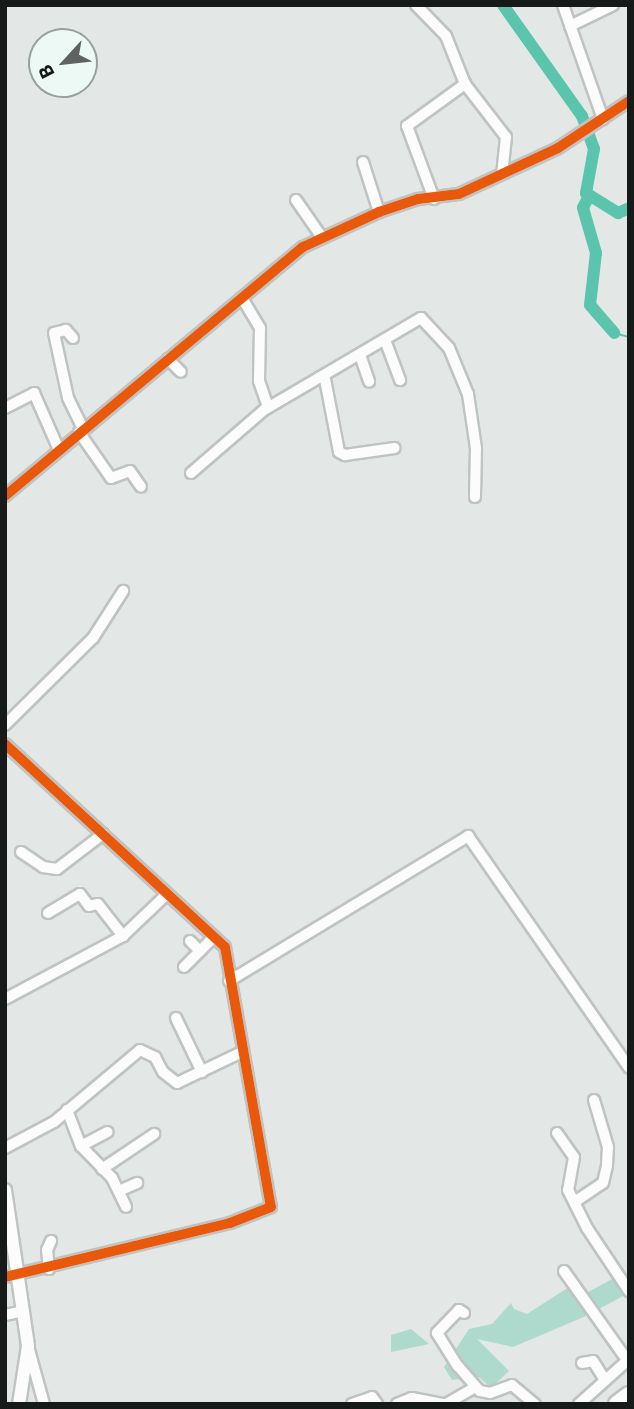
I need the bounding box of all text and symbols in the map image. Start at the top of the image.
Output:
north arrow [28,28,98,98]
text: B [32,60,61,83]

